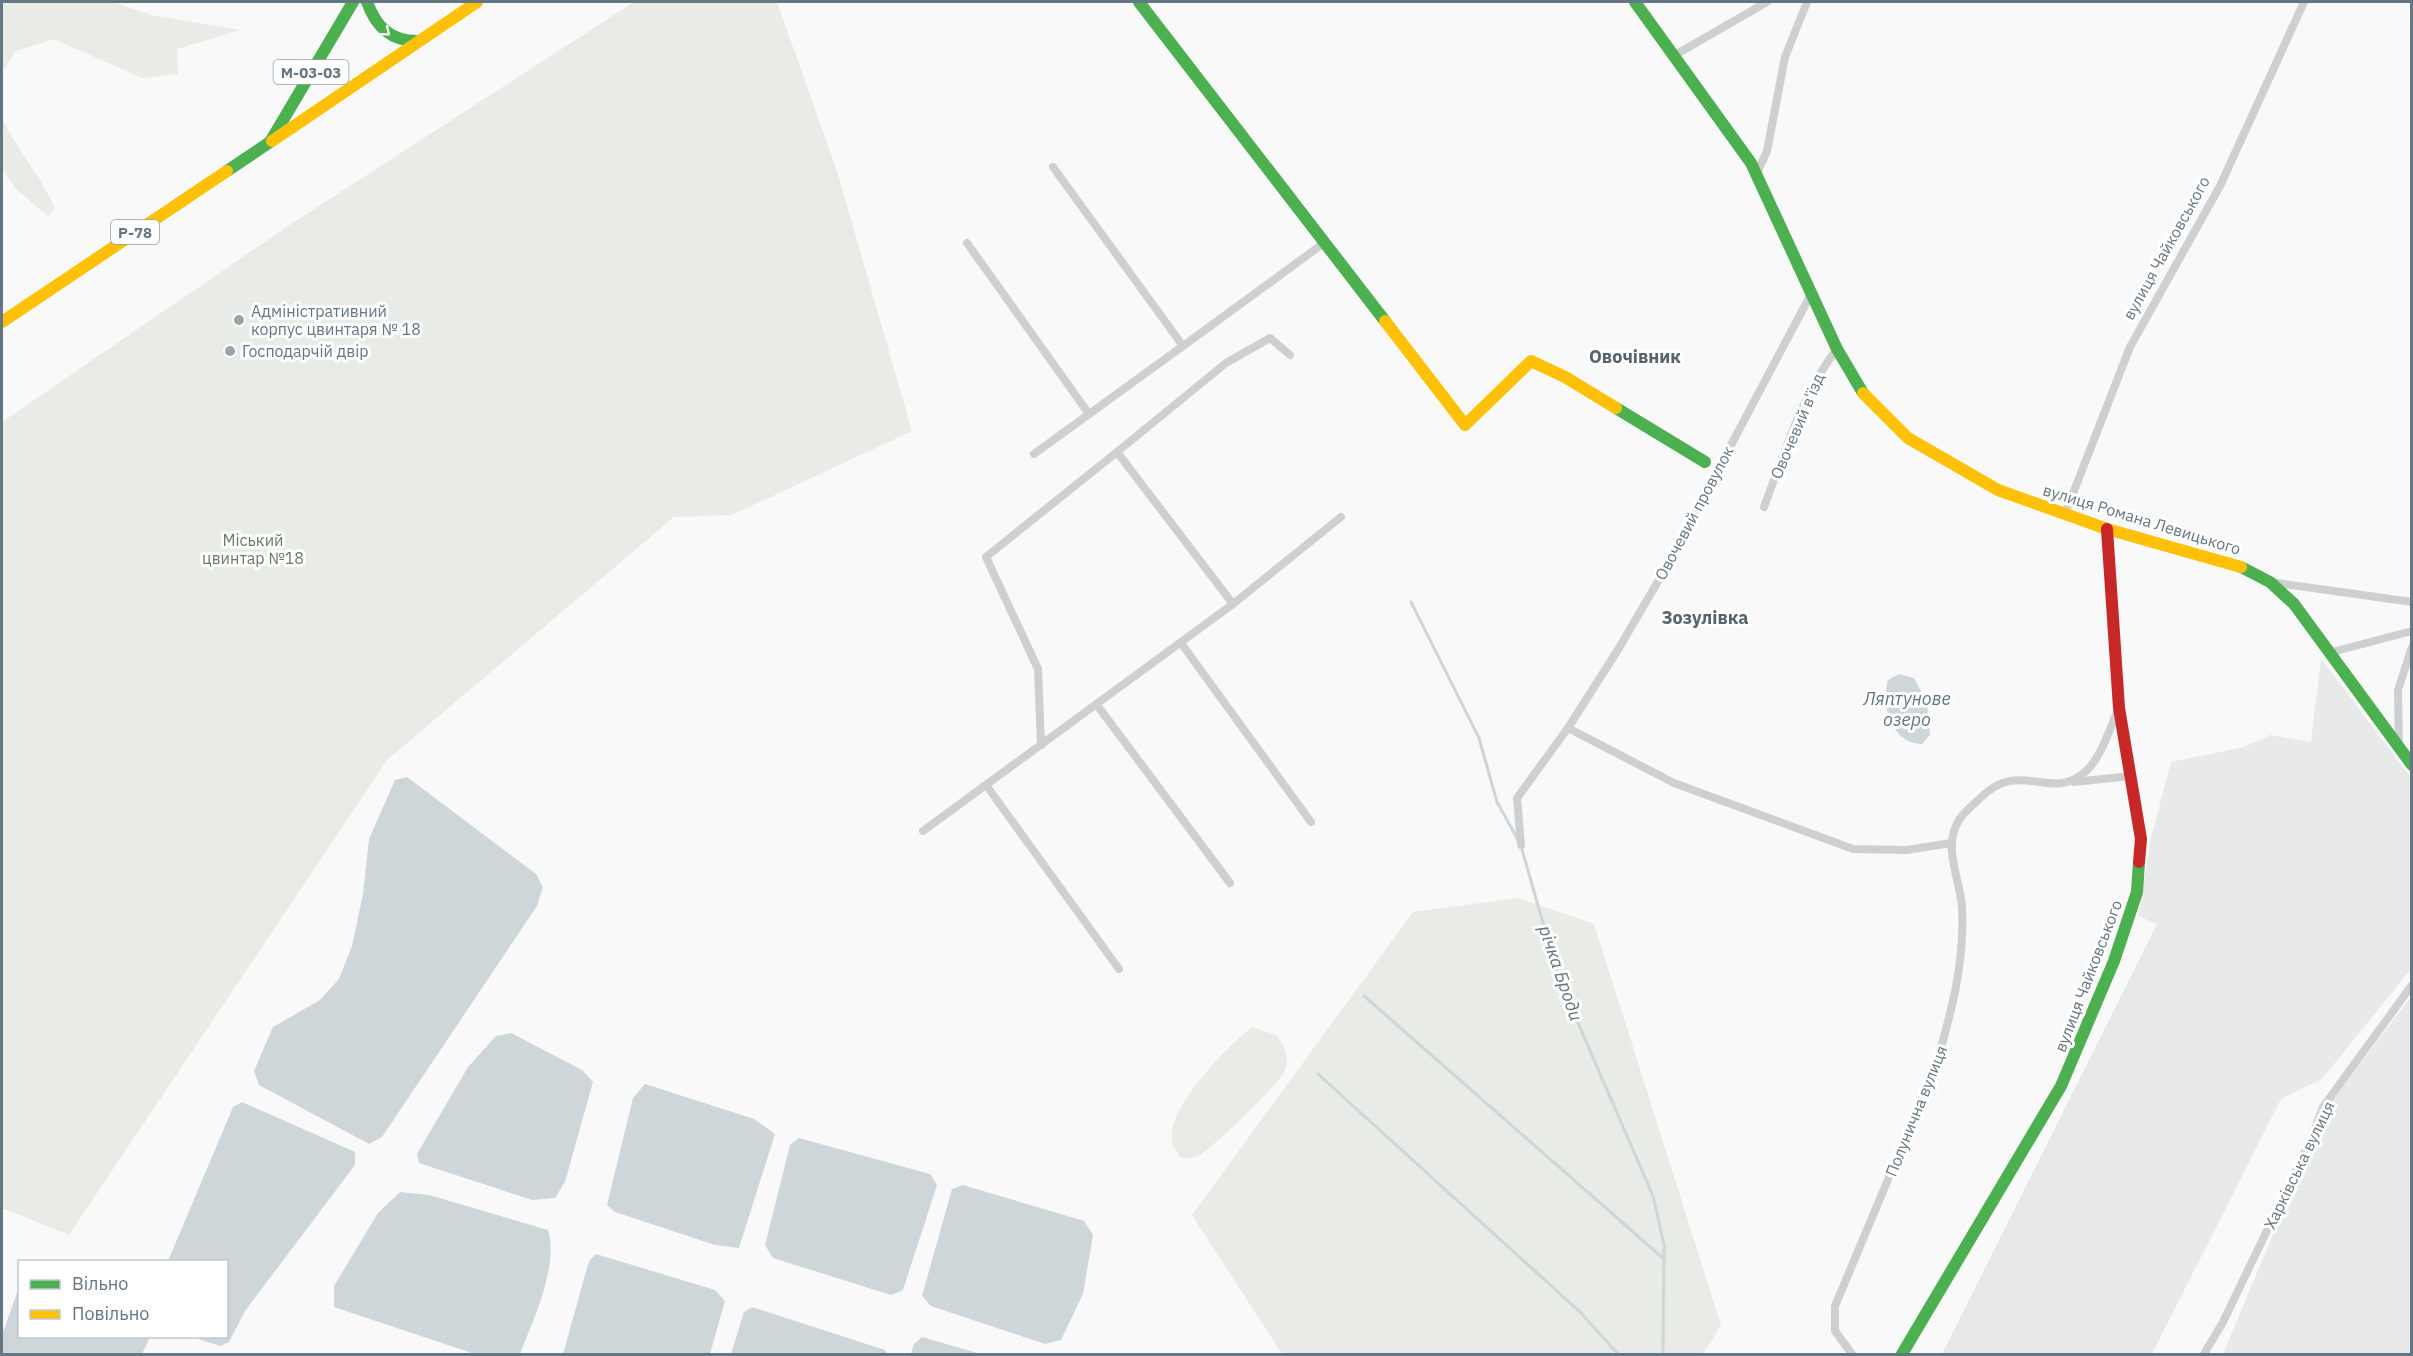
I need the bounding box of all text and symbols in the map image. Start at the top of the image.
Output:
one-way arrow [379,25,390,36]
road number: М-03-03 [274,60,348,84]
street label: вулиця Чайковського [2118,173,2214,323]
road number: Р-78 [111,220,159,244]
place label: Адміністративний корпус цвинтаря № 18 [251,301,421,339]
marker: Адміністративний корпус цвинтаря № 18 [232,313,246,327]
place label: Господарчій двір [242,341,368,361]
marker: Господарчій двір [223,344,237,358]
district label: Овочівник [1589,345,1681,368]
street label: Овочевий в'їзд [1766,370,1828,482]
street label: Овочевий провулок [1650,442,1738,583]
street label: вулиця Романа Левицького [2041,479,2243,559]
park label: Міський цвинтар №18 [202,530,304,568]
district label: Зозулівка [1662,606,1748,629]
water label: Ляптунове озеро [1862,687,1951,731]
street label: вулиця Чайковського [2050,897,2126,1055]
water label: річка Броди [1534,921,1588,1024]
street label: Полунична вулиця [1881,1043,1951,1179]
street label: Харківська вулиця [2259,1098,2339,1232]
legend [18,1260,228,1338]
text: Вільно [72,1272,128,1295]
text: Повільно [72,1302,149,1325]

